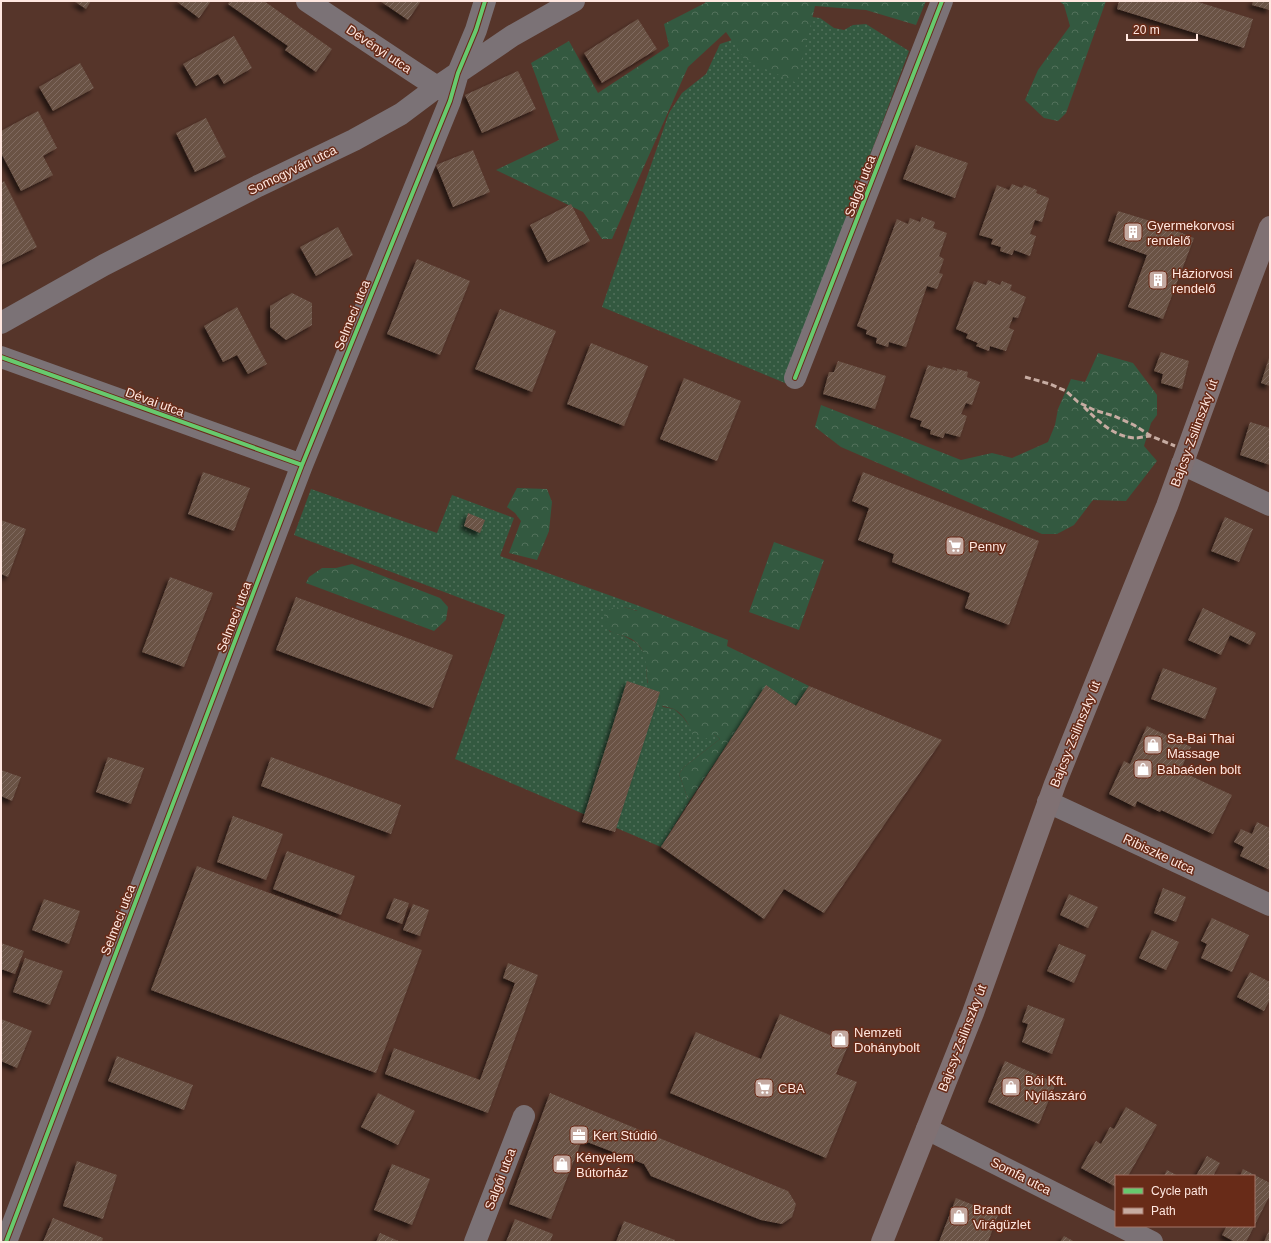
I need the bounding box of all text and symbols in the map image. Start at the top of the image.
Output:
scale bar [1127,16,1197,42]
street label: Dévényi utca [344,22,415,77]
text: 20 m [1133,23,1160,37]
street label: Somogyvári utca [245,142,339,198]
street label: Salgói utca [841,153,879,219]
place label: Gyermekorvosi rendelő [1147,218,1235,248]
building icon: Gyermekorvosi rendelő [1122,221,1144,243]
place label: Háziorvosi rendelő [1172,266,1233,296]
building icon: Háziorvosi rendelő [1147,269,1169,291]
street label: Selmeci utca [331,277,373,352]
street label: Bajcsy-Zsilinszky út [1168,377,1221,489]
street label: Dévai utca [124,384,187,420]
supermarket icon: Penny [944,535,966,557]
place label: Penny [969,539,1006,554]
street label: Selmeci utca [214,579,255,654]
street label: Bajcsy-Zsilinszky út [1047,678,1103,789]
place label: Sa-Bai Thai Massage [1167,731,1235,761]
shop icon: Sa-Bai Thai Massage [1142,734,1164,756]
shop icon: Babaéden bolt [1132,758,1154,780]
place label: Babaéden bolt [1157,762,1241,777]
street label: Ribiszke utca [1121,831,1198,877]
street label: Selmeci utca [98,882,139,957]
street label: Bajcsy-Zsilinszky út [935,982,989,1094]
place label: Nemzeti Dohánybolt [854,1025,920,1055]
shop icon: Nemzeti Dohánybolt [829,1028,851,1050]
place label: Bói Kft. Nyílászáró [1025,1073,1086,1103]
shop icon: Bói Kft. Nyílászáró [1000,1076,1022,1098]
supermarket icon: CBA [753,1077,775,1099]
place label: CBA [778,1081,805,1096]
office icon: Kert Stúdió [568,1124,590,1146]
place label: Kert Stúdió [593,1128,657,1143]
street label: Salgói utca [481,1146,519,1212]
place label: Kényelem Bútorház [576,1150,634,1180]
shop icon: Kényelem Bútorház [551,1153,573,1175]
street label: Somfa utca [988,1154,1054,1198]
legend [1115,1175,1255,1227]
text: Cycle path [1151,1184,1208,1198]
place label: Brandt Virágüzlet [973,1202,1031,1232]
text: Path [1151,1204,1176,1218]
shop icon: Brandt Virágüzlet [948,1205,970,1227]

